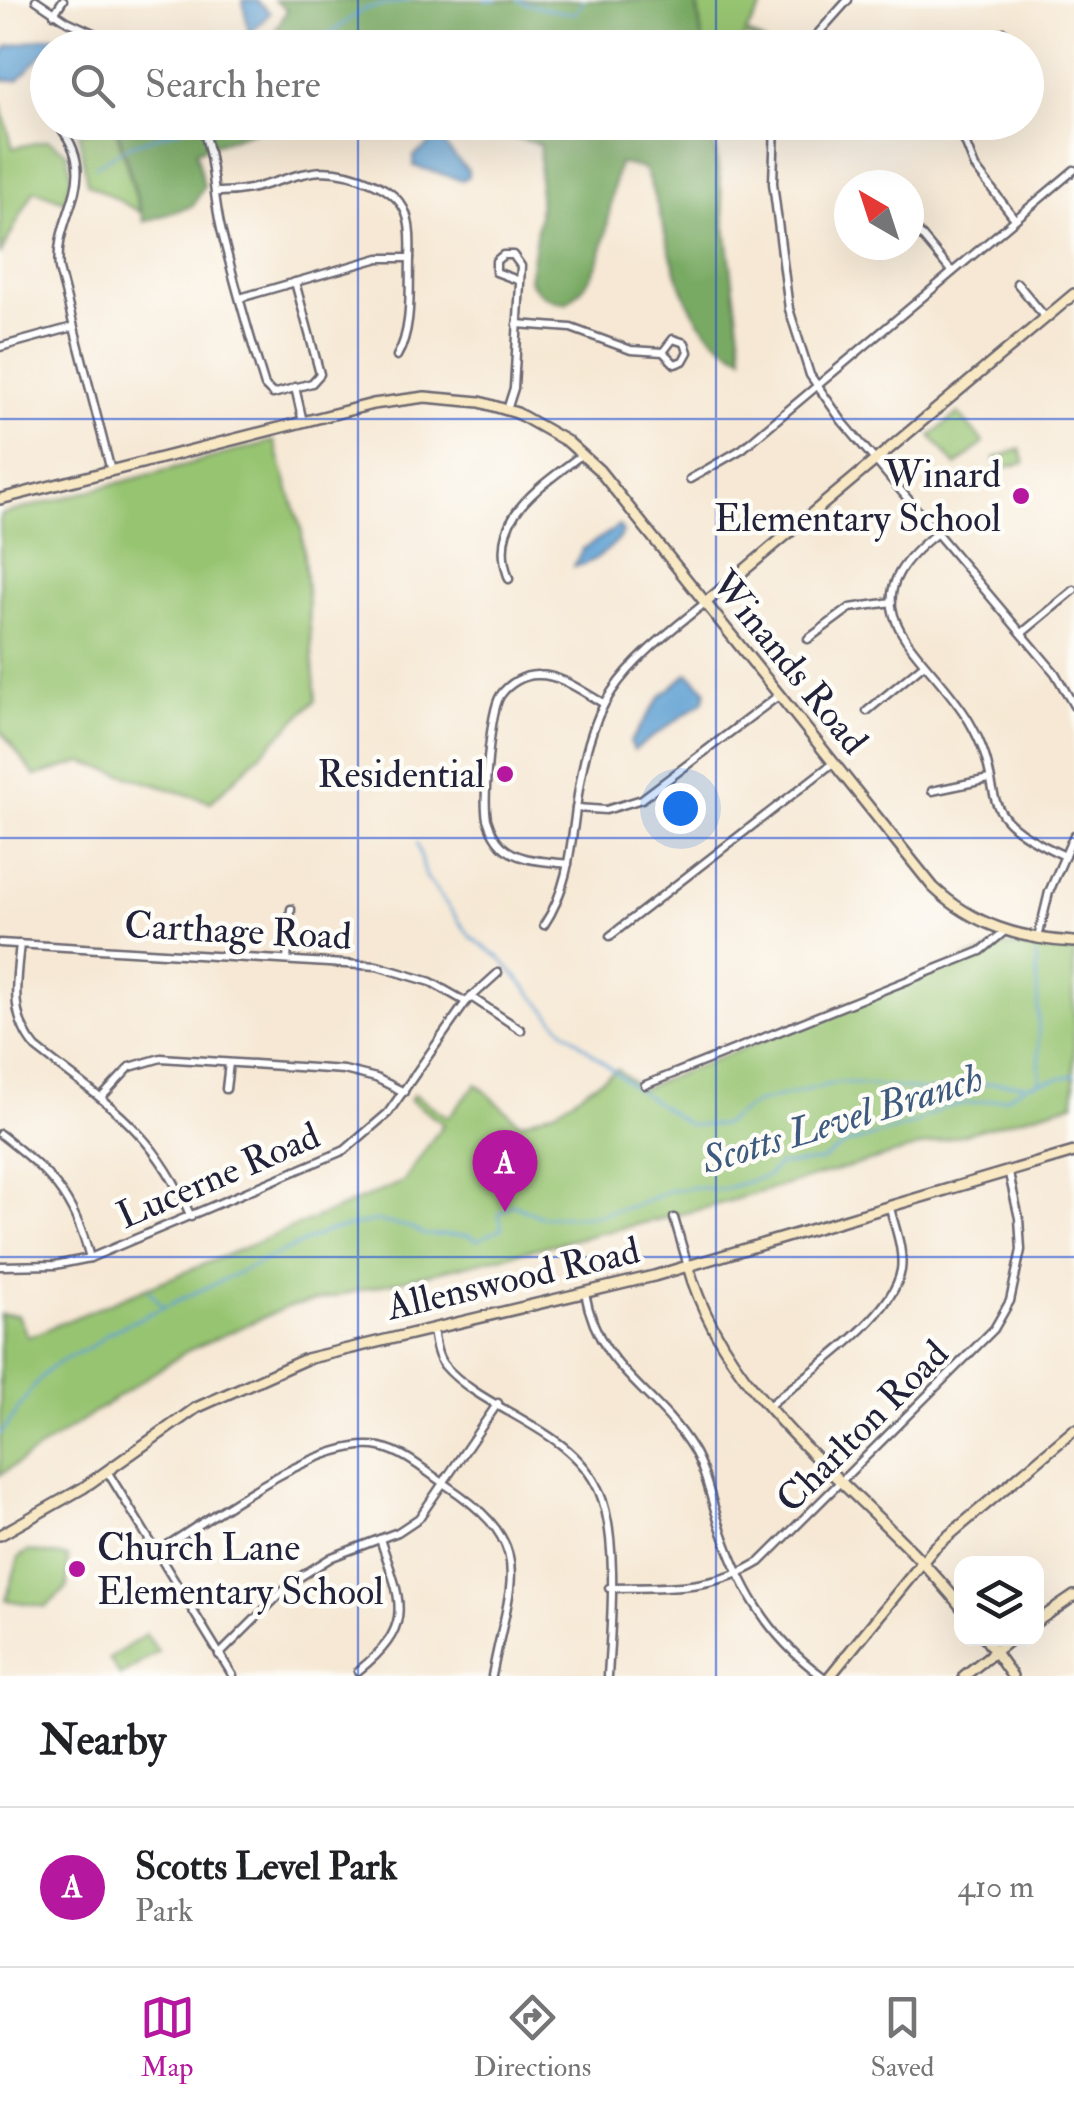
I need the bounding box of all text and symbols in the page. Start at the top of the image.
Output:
search box [30,30,1044,140]
icon: search [65,58,120,113]
text: Search here [145,61,321,109]
north arrow [834,170,924,260]
place label: Winard Elementary School [714,451,1001,543]
marker: Winard Elementary School [1010,485,1032,507]
street label: Winands Road [700,560,878,764]
place label: Residential [317,751,485,799]
marker: Residential [494,763,516,785]
your location [655,783,706,834]
street label: Carthage Road [123,901,353,961]
water label: Scotts Level Branch [695,1052,989,1187]
street label: Lucerne Road [110,1112,327,1240]
pin: A [472,1130,538,1212]
street label: Allenswood Road [381,1227,645,1332]
street label: Charlton Road [766,1330,959,1523]
place label: Church Lane Elementary School [97,1524,384,1616]
map controls [954,1556,1044,1646]
button: layers [954,1556,1044,1646]
marker: Church Lane Elementary School [66,1558,88,1580]
text: Nearby [40,1715,166,1767]
text: Scotts Level Park [135,1843,398,1891]
text: A [62,1867,83,1907]
text: 410 m [958,1867,1034,1907]
text: Park [135,1891,193,1931]
tab: Map [140,1990,195,2085]
tab: Directions [474,1990,591,2085]
tab: Saved [870,1990,934,2085]

